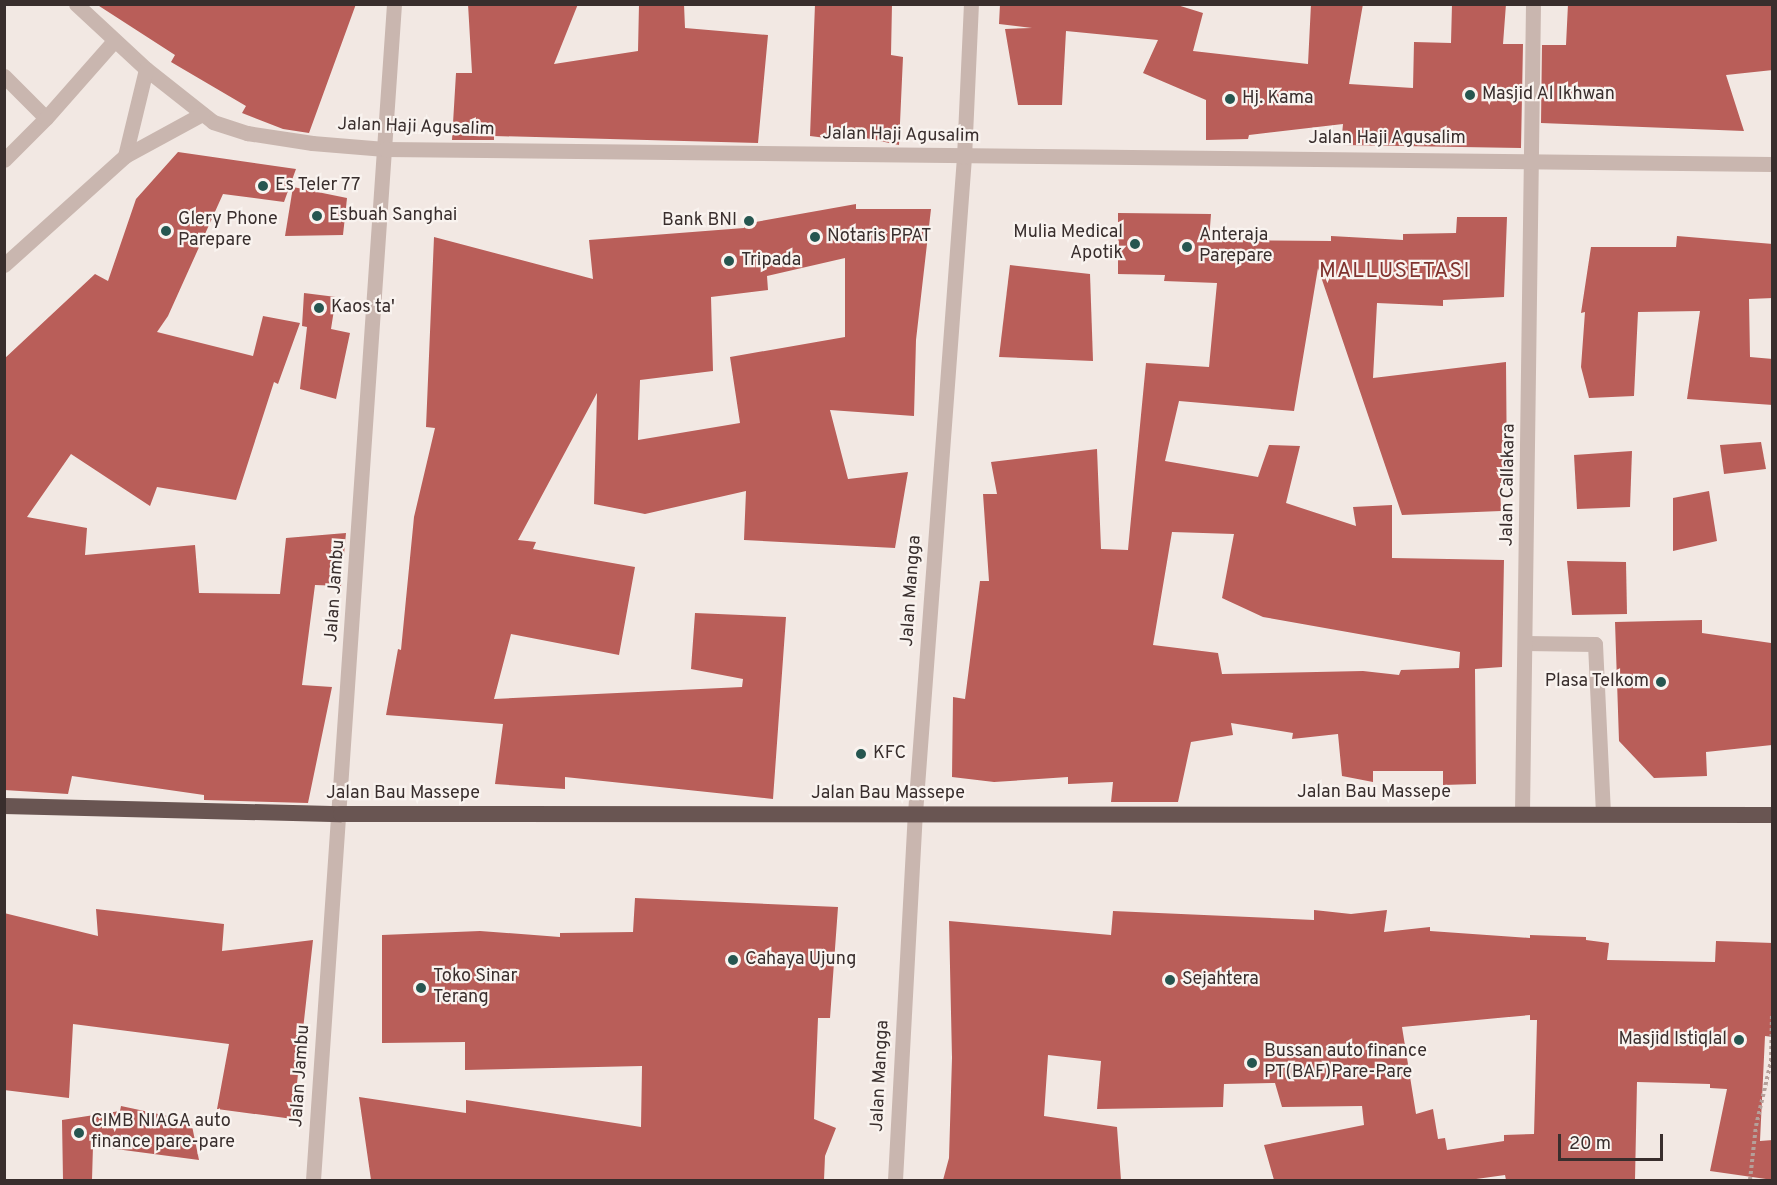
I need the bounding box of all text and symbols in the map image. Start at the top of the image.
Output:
place label: Masjid Al Ikhwan [1482,84,1616,106]
place label: Hj. Kama [1242,88,1314,110]
marker: Masjid Al Ikhwan [1463,88,1477,102]
marker: Hj. Kama [1223,92,1237,106]
street label: Jalan Haji Agusalim [337,114,495,142]
street label: Jalan Haji Agusalim [822,124,980,148]
street label: Jalan Haji Agusalim [1308,128,1466,150]
place label: Es Teler 77 [275,175,362,197]
marker: Es Teler 77 [256,179,270,193]
place label: Esbuah Sanghai [329,205,457,227]
marker: Esbuah Sanghai [310,209,324,223]
place label: Glery Phone Parepare [178,210,278,252]
place label: Bank BNI [662,210,737,232]
marker: Bank BNI [742,214,756,228]
place label: Mulia Medical Apotik [1013,223,1123,266]
marker: Glery Phone Parepare [159,224,173,238]
place label: Notaris PPAT [827,226,932,248]
place label: Anteraja Parepare [1199,226,1272,268]
marker: Notaris PPAT [808,230,822,244]
marker: Mulia Medical Apotik [1128,237,1142,251]
marker: Anteraja Parepare [1180,240,1194,254]
place label: Tripada [741,250,801,272]
marker: Tripada [722,254,736,268]
district label: MALLUSETASI [1319,259,1471,285]
place label: Kaos ta' [331,297,395,319]
marker: Kaos ta' [312,301,326,315]
street label: Jalan Callakara [1497,423,1521,547]
street label: Jalan Mangga [897,534,927,648]
street label: Jalan Jambu [322,539,350,643]
place label: Plasa Telkom [1544,671,1649,693]
marker: Plasa Telkom [1654,675,1668,689]
place label: KFC [873,743,906,765]
marker: KFC [854,747,868,761]
street label: Jalan Bau Massepe [1297,782,1451,804]
street label: Jalan Bau Massepe [326,783,480,805]
street label: Jalan Bau Massepe [811,783,965,805]
place label: Cahaya Ujung [745,949,856,971]
marker: Cahaya Ujung [726,953,740,967]
place label: Toko Sinar Terang [433,967,517,1010]
place label: Sejahtera [1182,969,1259,991]
marker: Sejahtera [1163,973,1177,987]
marker: Toko Sinar Terang [414,981,428,995]
street label: Jalan Mangga [867,1020,895,1132]
street label: Jalan Jambu [287,1024,315,1128]
place label: Masjid Istiqlal [1619,1029,1727,1051]
marker: Masjid Istiqlal [1732,1033,1746,1047]
place label: Bussan auto finance PT(BAF)Pare-Pare [1264,1042,1427,1084]
marker: Bussan auto finance PT(BAF)Pare-Pare [1245,1056,1259,1070]
place label: CIMB NIAGA auto finance pare-pare [91,1112,235,1154]
scale bar [1561,1122,1666,1160]
marker: CIMB NIAGA auto finance pare-pare [72,1126,86,1140]
text: 20 m [1569,1133,1611,1156]

